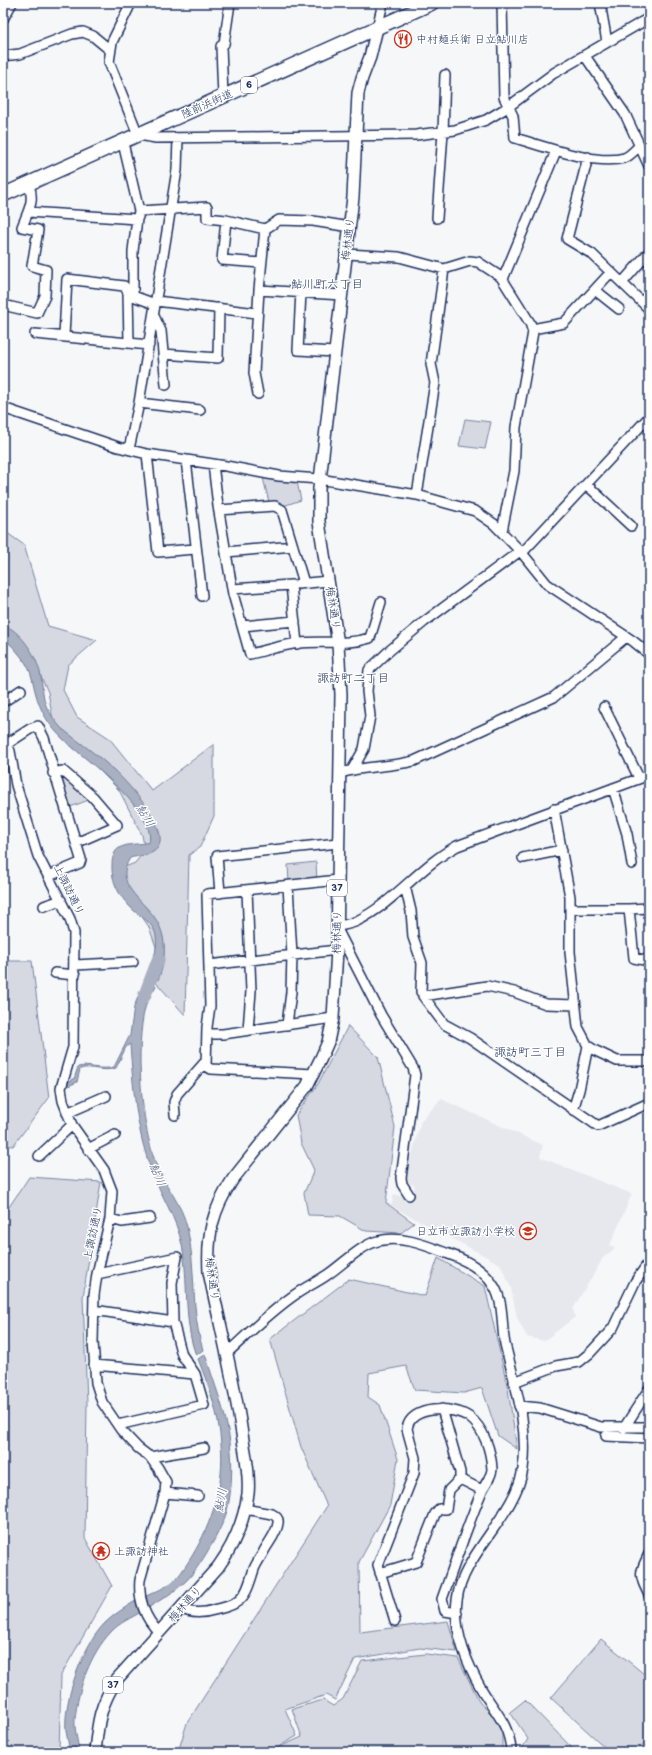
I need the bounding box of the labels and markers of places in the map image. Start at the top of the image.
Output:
restaurant icon: 中村麺兵衛 日立鮎川店 [393,29,413,49]
place label: 中村麺兵衛 日立鮎川店 [416,33,529,46]
school or university icon: 日立市立諏訪小学校 [518,1221,538,1241]
place label: 日立市立諏訪小学校 [416,1225,515,1238]
temple icon: 上諏訪神社 [91,1541,111,1561]
place label: 上諏訪神社 [114,1545,169,1558]

